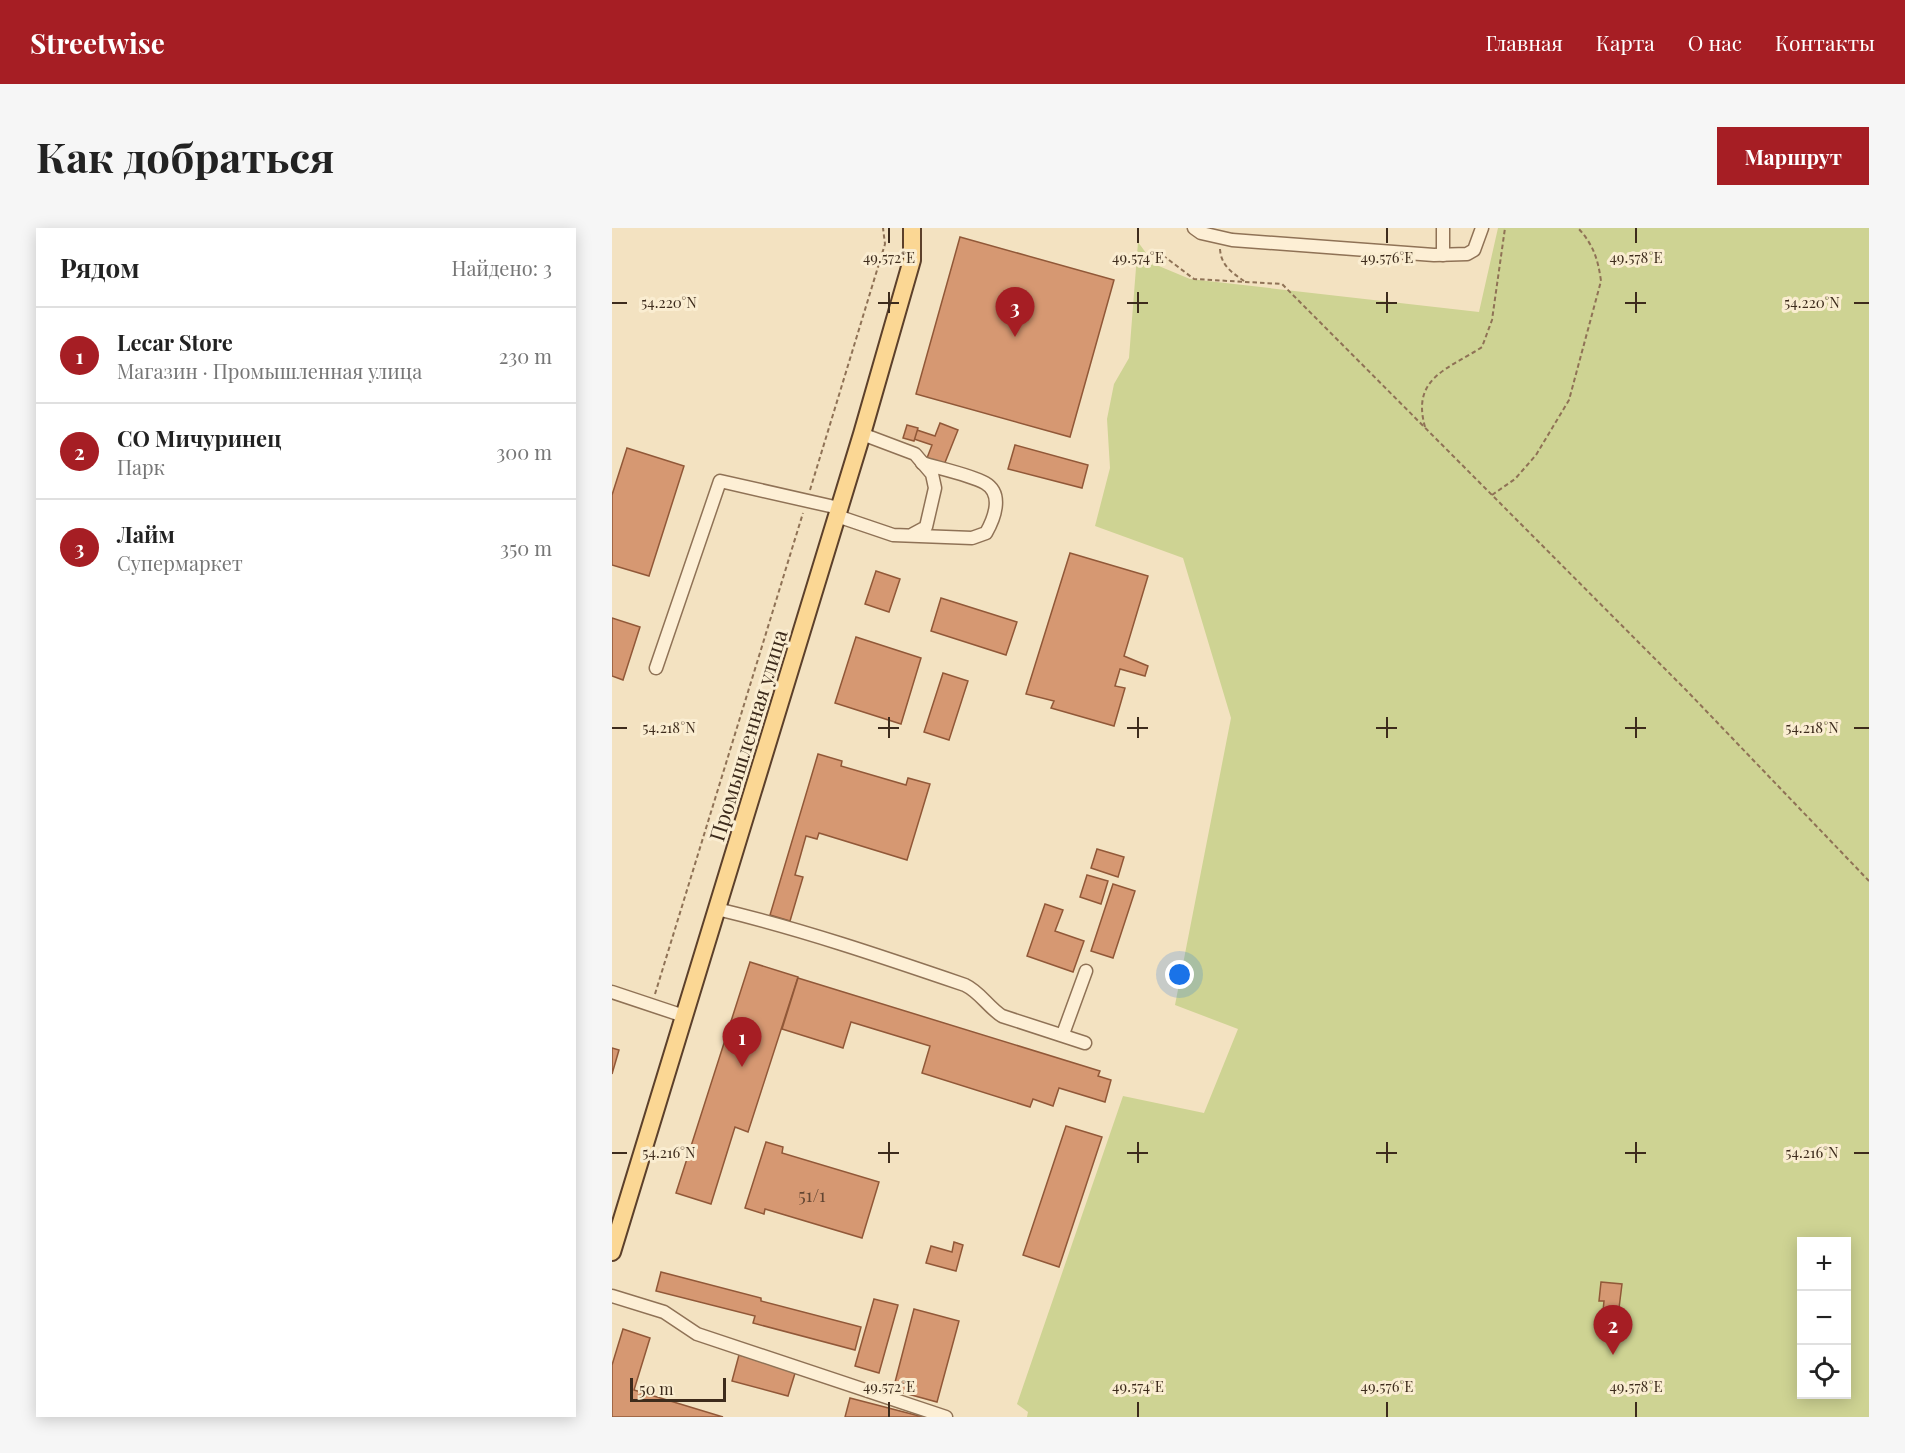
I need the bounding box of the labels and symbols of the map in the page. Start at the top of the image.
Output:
text: 49.572°E [863,247,915,267]
text: 49.574°E [1112,247,1164,267]
text: 49.576°E [1361,247,1413,267]
text: 49.578°E [1609,247,1663,267]
pin: 3 [996,288,1034,337]
text: 54.220°N [641,292,697,312]
text: 54.220°N [1784,292,1840,312]
street label: Промышленная улица [701,625,793,844]
text: 54.218°N [642,717,696,737]
text: 54.218°N [1785,717,1839,737]
your location [1165,960,1194,989]
pin: 1 [722,1018,762,1067]
text: 54.216°N [642,1142,696,1162]
text: 54.216°N [1785,1142,1839,1162]
house number: 51/1 [798,1183,826,1207]
pin: 2 [1594,1306,1632,1355]
scale bar [630,1375,726,1402]
text: 49.572°E [863,1376,915,1396]
text: 49.574°E [1112,1376,1164,1396]
text: 49.576°E [1361,1376,1413,1396]
text: 49.578°E [1609,1376,1663,1396]

